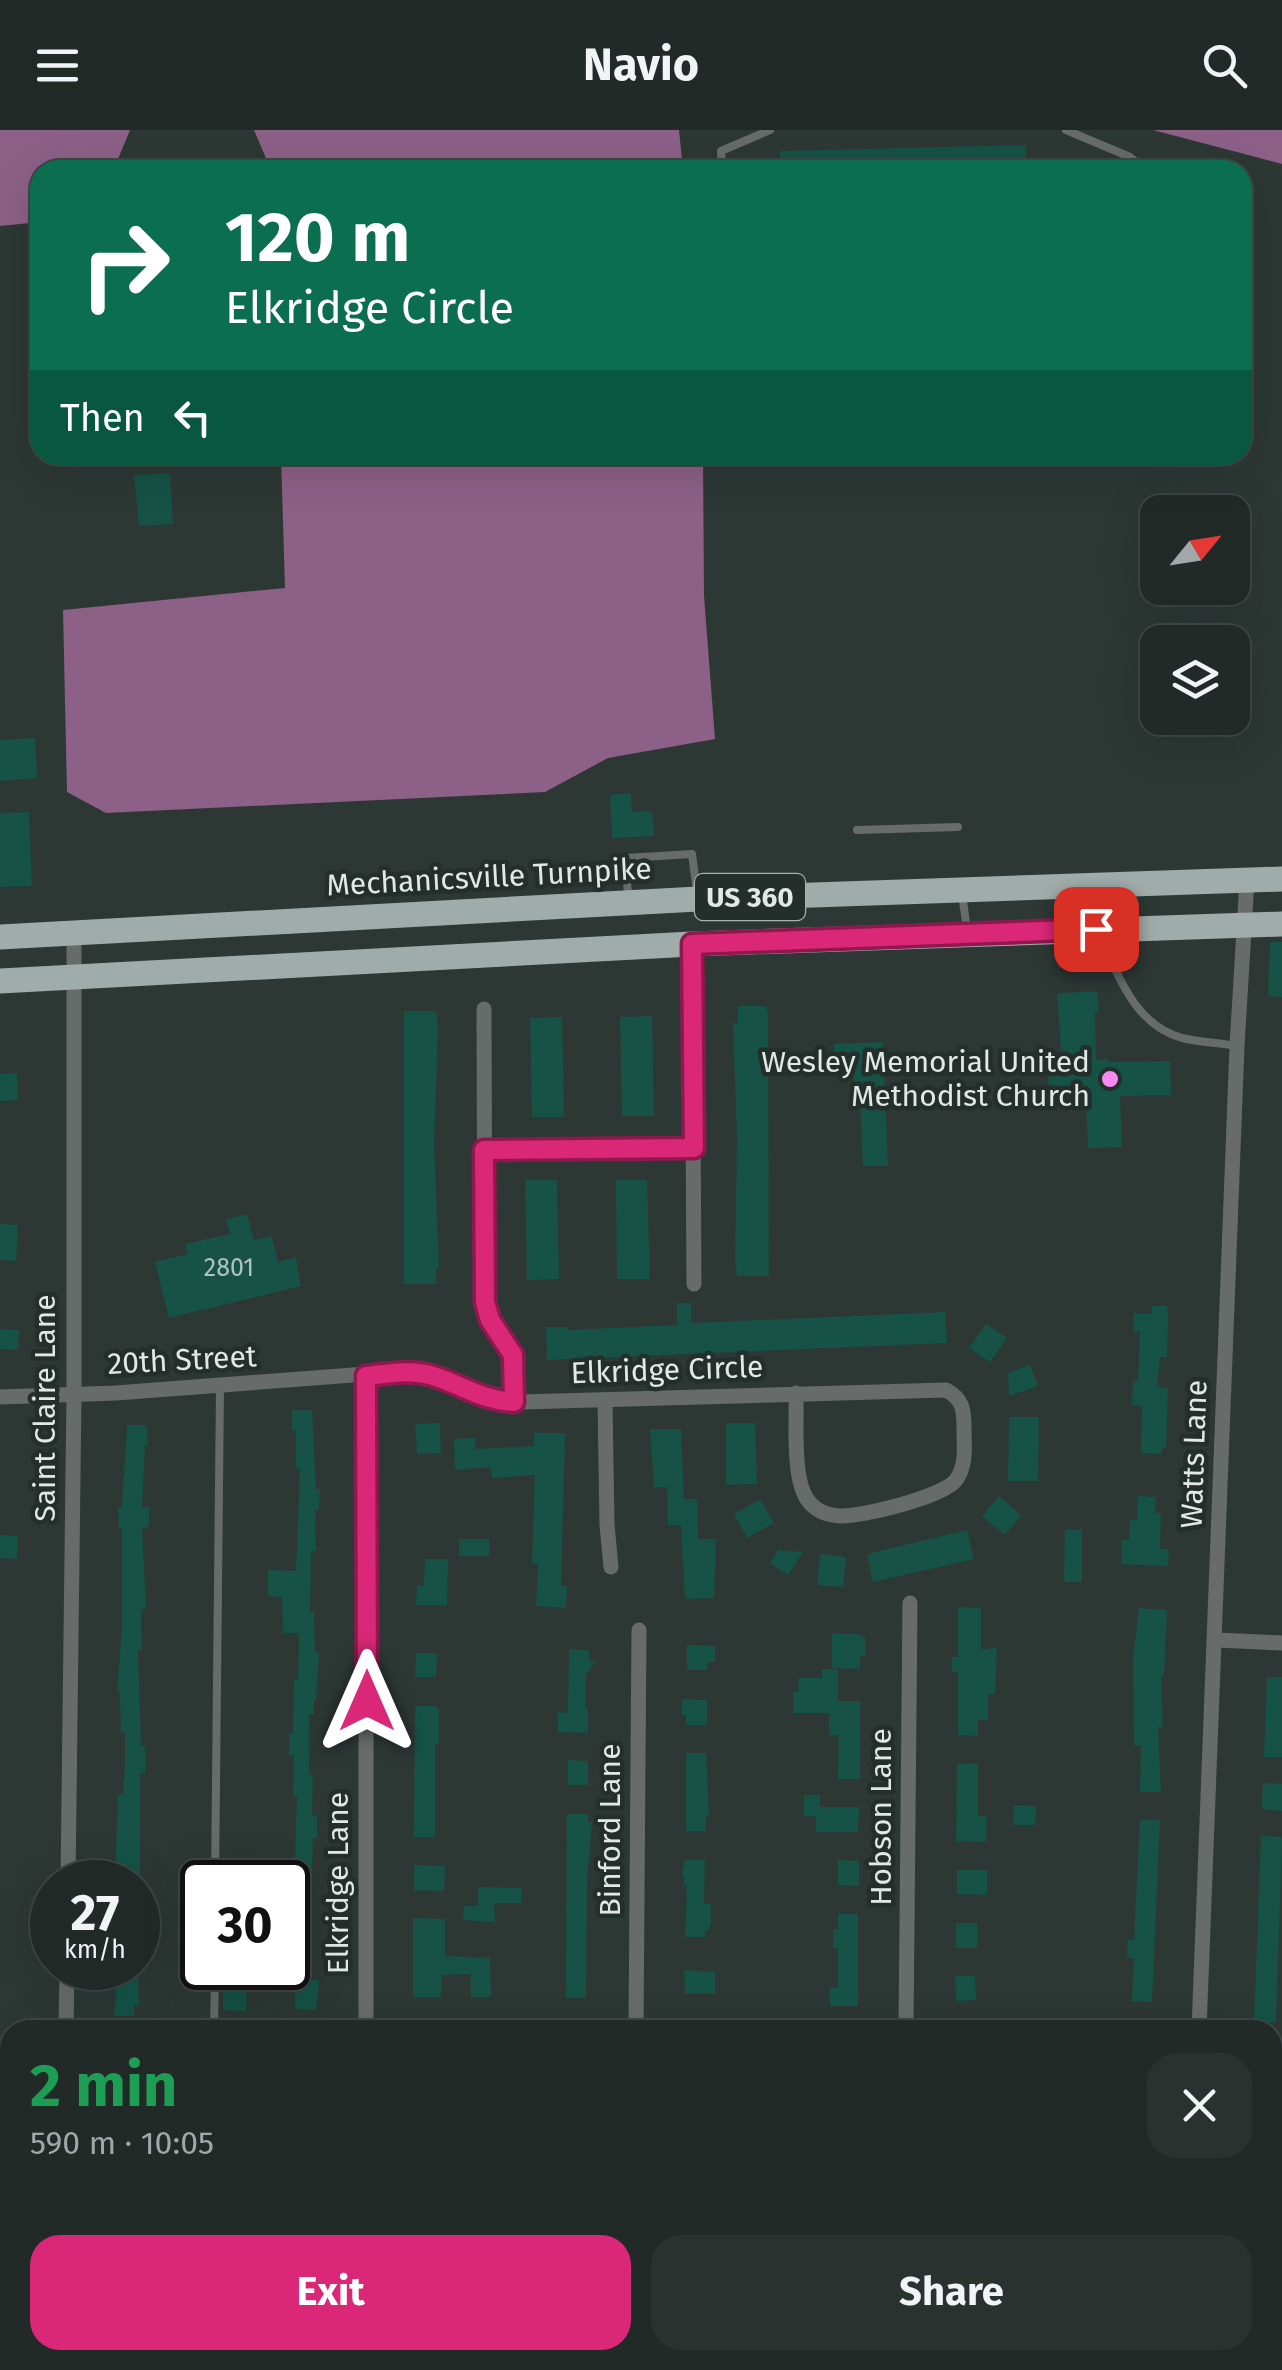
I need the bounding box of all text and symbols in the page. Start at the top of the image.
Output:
icon: menu [30,38,85,93]
text: Navio [583,38,699,92]
icon: search [1197,38,1252,93]
text: 120 m [225,196,410,280]
icon: right [60,200,190,330]
text: Elkridge Circle [225,281,514,335]
icon: left [165,390,220,445]
text: Then [60,395,145,441]
north arrow [1140,495,1250,605]
map controls [1140,495,1250,735]
button: layers [1140,625,1250,735]
street label: Mechanicsville Turnpike [326,851,652,903]
road number: US 360 [695,874,805,920]
pin [1054,887,1139,972]
icon: arrive [1069,902,1124,957]
place label: Wesley Memorial United Methodist Church [761,1044,1090,1114]
marker: Wesley Memorial United Methodist Church [1099,1068,1121,1090]
house number: 2801 [204,1253,254,1283]
street label: Saint Claire Lane [27,1294,63,1522]
street label: 20th Street [106,1338,258,1382]
street label: Elkridge Circle [570,1349,764,1391]
street label: Watts Lane [1173,1379,1215,1529]
position arrow [315,1649,419,1753]
street label: Hobson Lane [863,1728,899,1906]
street label: Binford Lane [592,1743,628,1917]
street label: Elkridge Lane [320,1792,356,1974]
speed limit sign: 30 [180,1860,310,1990]
text: 27 [71,1883,119,1943]
text: km/h [64,1935,126,1965]
text: 2 min [30,2050,177,2122]
button: close [1147,2053,1252,2158]
text: 590 m · 10:05 [30,2124,214,2162]
button: Exit [30,2235,631,2350]
button: Share [651,2235,1252,2350]

